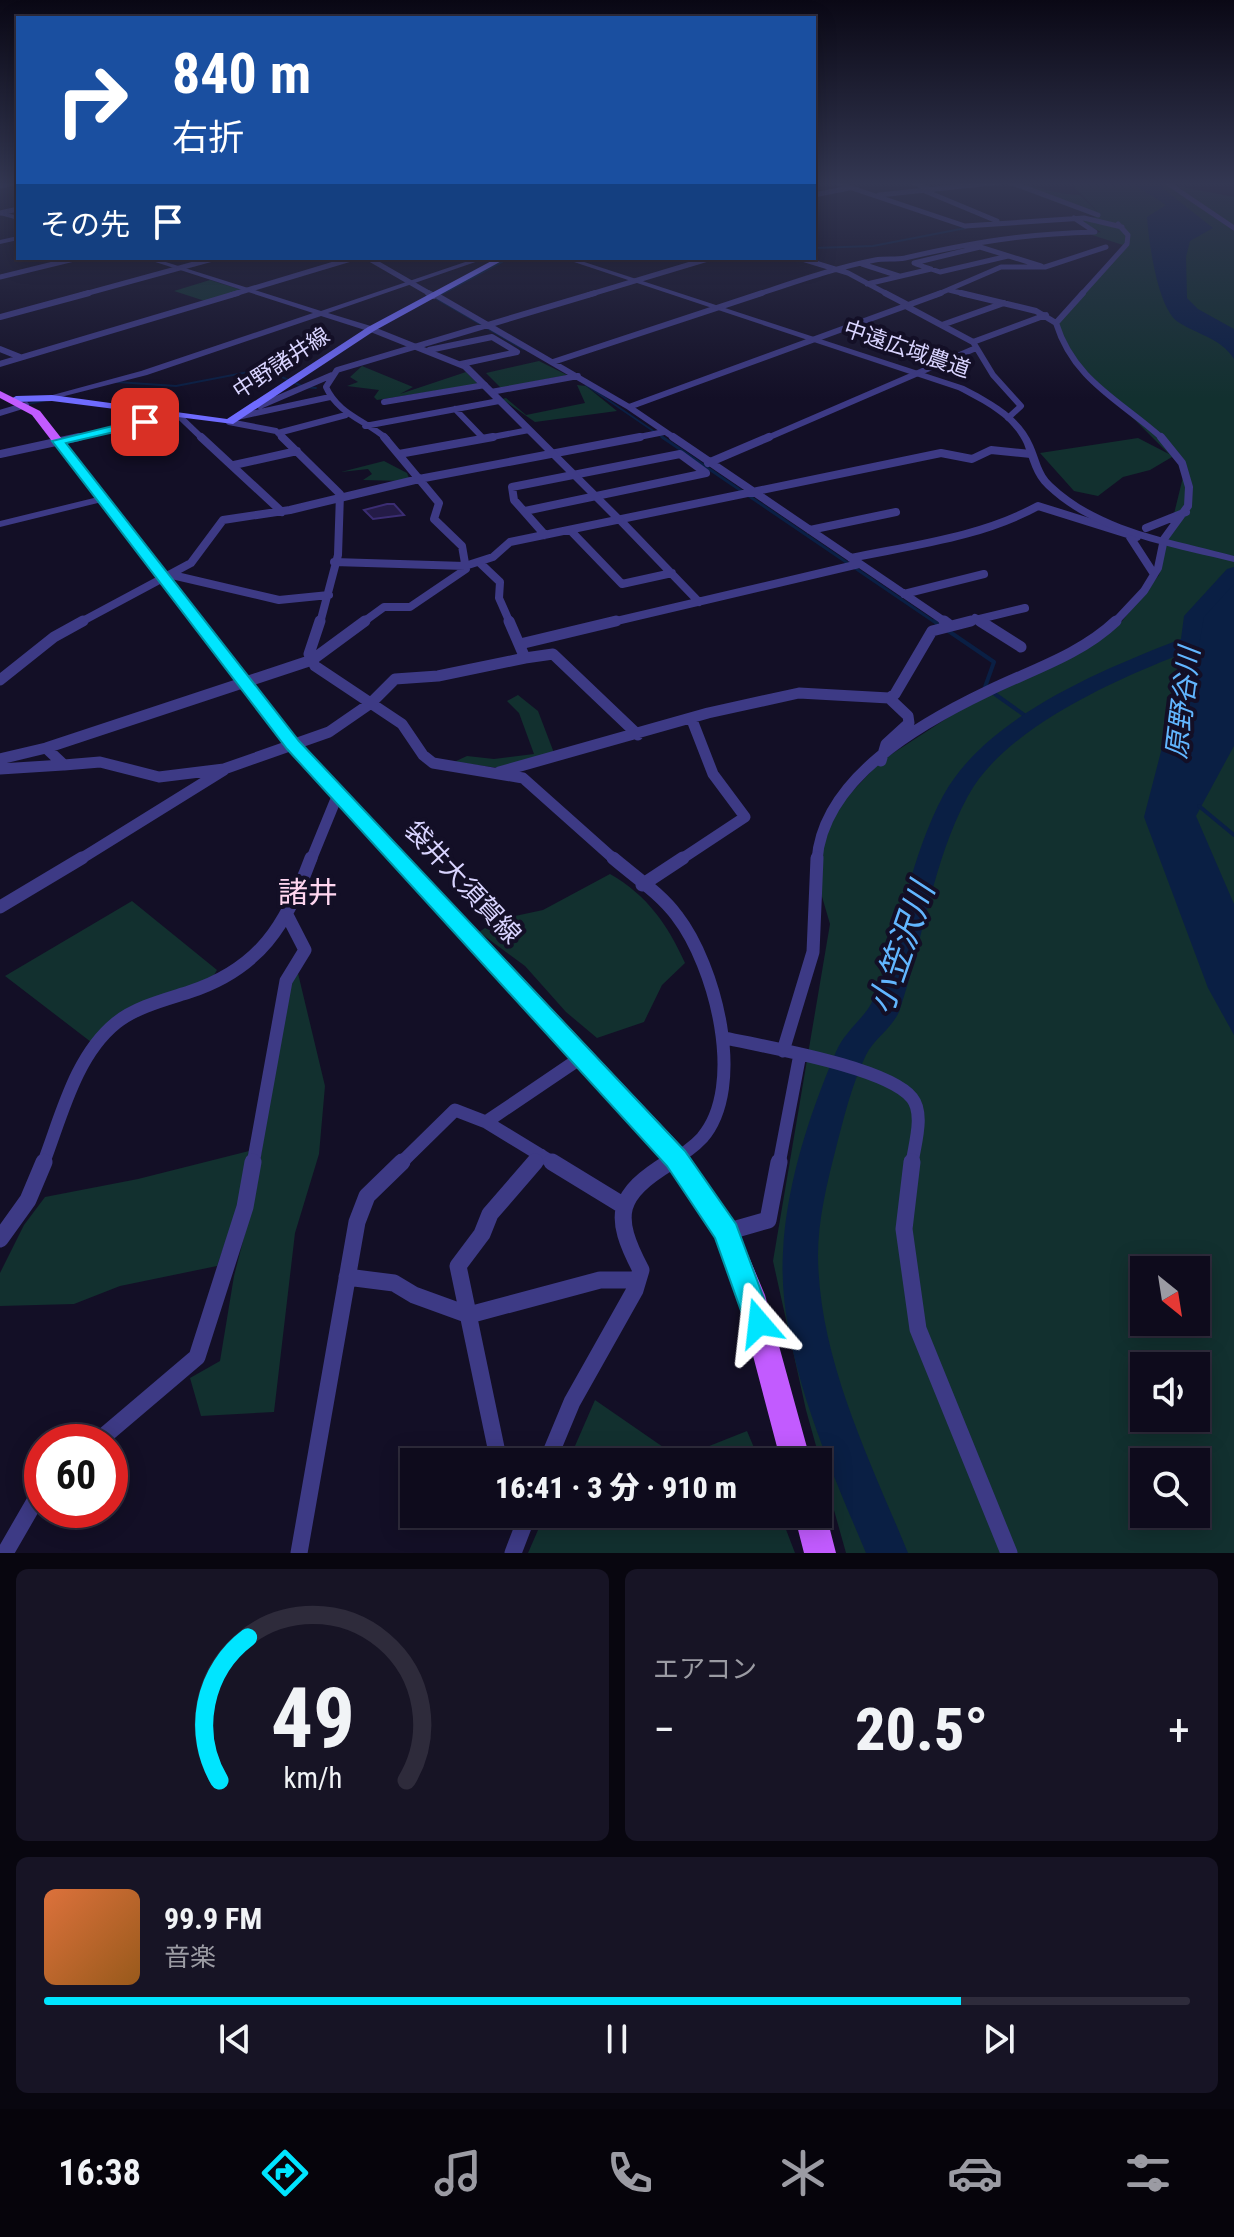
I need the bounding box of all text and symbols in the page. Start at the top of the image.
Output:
text: 840 m [172,41,311,107]
icon: right [40,48,144,152]
text: 右折 [172,117,244,159]
icon: arrive [146,200,190,244]
text: その先 [40,207,130,242]
street label: 中遠広域農道 [841,316,973,382]
street label: 中野諸井線 [228,323,334,403]
pin [111,388,179,456]
icon: arrive [123,400,167,444]
water label: 原野谷川 [1160,642,1207,761]
street label: 袋井大須賀線 [399,815,527,949]
water label: 小笠沢川 [860,874,943,1019]
district label: 諸井 [278,875,338,910]
north arrow [1130,1256,1210,1336]
map controls [1130,1256,1210,1528]
position arrow [717,1281,801,1365]
button: sound [1130,1352,1210,1432]
speed limit sign: 60 [24,1424,128,1528]
button: search [1130,1448,1210,1528]
text: 16:41 · 3 分 · 910 m [495,1470,737,1505]
text: エアコン [653,1654,757,1684]
text: 49 [270,1670,355,1767]
text: 20.5° [855,1694,988,1765]
text: − [653,1704,675,1756]
text: + [1168,1704,1190,1756]
text: km/h [283,1761,342,1795]
text: 99.9 FM [164,1901,262,1936]
text: 音楽 [164,1942,216,1972]
icon: previous [213,2017,257,2061]
icon: pause [595,2017,639,2061]
icon: next [977,2017,1021,2061]
icon: directions [257,2145,313,2201]
icon: music [430,2145,486,2201]
icon: phone [602,2145,658,2201]
icon: climate [775,2145,831,2201]
icon: car [947,2145,1003,2201]
icon: filters [1120,2145,1176,2201]
text: 16:38 [58,2152,141,2194]

